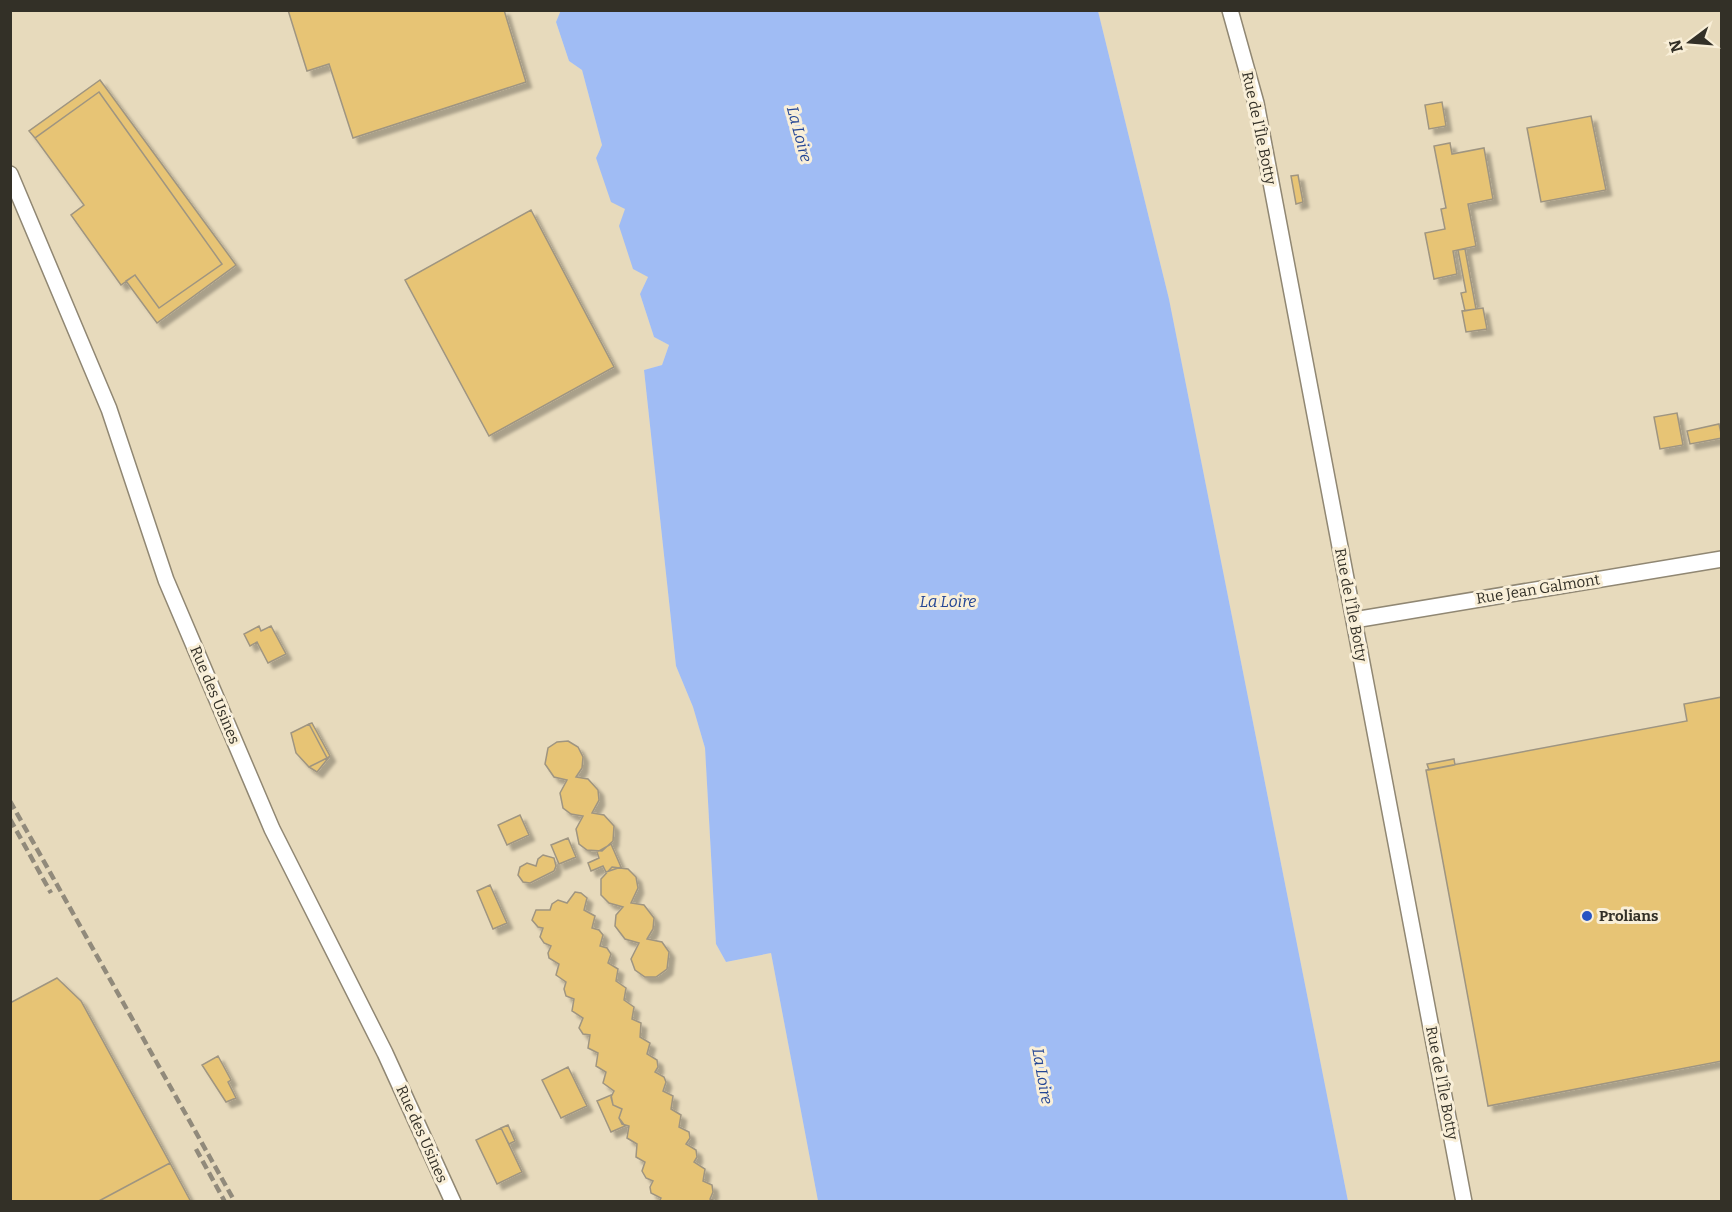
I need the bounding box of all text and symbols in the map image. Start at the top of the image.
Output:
north arrow [1660,12,1720,72]
text: N [1665,37,1687,55]
street label: Rue de l'Île Botty [1238,70,1280,186]
water label: La Loire [783,104,816,164]
street label: Rue de l'Île Botty [1331,547,1371,663]
street label: Rue Jean Galmont [1475,570,1602,608]
water label: La Loire [920,592,976,611]
street label: Rue des Usines [186,643,244,747]
place label: Prolians [1599,907,1658,925]
marker: Prolians [1580,909,1594,923]
street label: Rue de l'Île Botty [1422,1025,1462,1141]
water label: La Loire [1028,1046,1057,1106]
street label: Rue des Usines [392,1082,452,1186]

